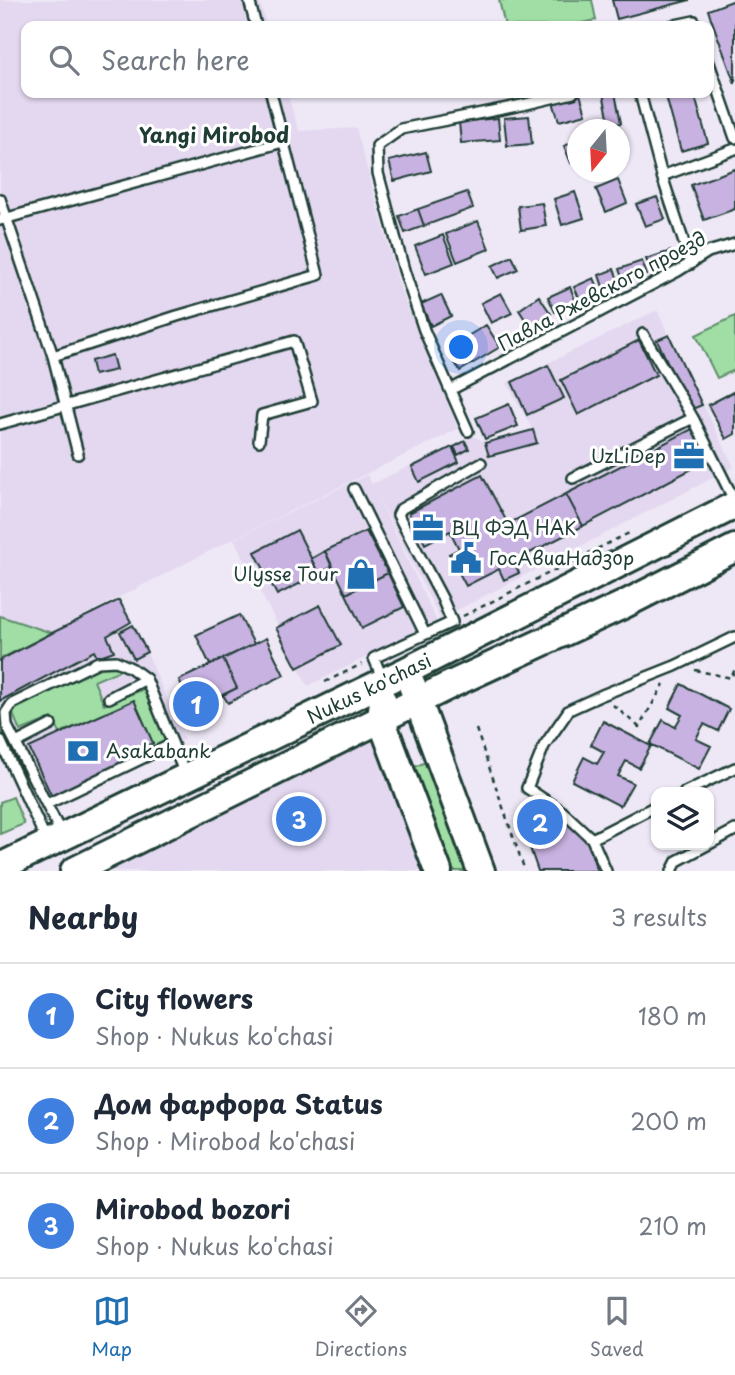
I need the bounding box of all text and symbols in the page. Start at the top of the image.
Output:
search box [21,21,714,98]
text: Search here [101,40,250,79]
icon: search [45,41,83,79]
district label: Yangi Mirobod [139,118,289,150]
north arrow [567,119,630,182]
street label: Павла Ржевского проезд [492,223,711,357]
your location [444,330,478,364]
office icon: UzLiDep [672,439,706,473]
place label: UzLiDep [591,441,666,469]
office icon: ВЦ ФЭД НАК [411,511,445,545]
place label: ВЦ ФЭД НАК [451,513,576,541]
public building icon: ГосАвиаНадзор [449,541,483,575]
place label: ГосАвиаНадзор [489,543,634,571]
shop icon: Ulysse Tour [344,557,378,591]
place label: Ulysse Tour [233,559,338,587]
street label: Nukus ko'chasi [302,646,436,730]
pin: 1 [173,678,219,730]
bank icon: Asakabank [66,734,100,768]
place label: Asakabank [106,736,211,764]
map controls [651,787,714,850]
button: layers [651,787,714,850]
pin: 3 [276,793,322,845]
pin: 2 [517,796,563,848]
text: Nearby [28,894,138,939]
text: 3 results [611,899,707,934]
text: City flowers [95,979,253,1018]
text: 1 [46,998,57,1033]
text: 180 m [638,998,707,1033]
text: Shop · Nukus ko'chasi [95,1018,334,1053]
text: Дом фарфора Status [95,1084,383,1123]
text: 2 [43,1103,59,1138]
text: 200 m [630,1103,707,1138]
text: Shop · Mirobod ko'chasi [95,1123,355,1158]
text: Mirobod bozori [95,1189,291,1228]
text: 3 [43,1208,59,1243]
text: 210 m [639,1208,707,1243]
text: Shop · Nukus ko'chasi [95,1228,334,1263]
tab: Map [91,1292,132,1362]
tab: Directions [315,1292,407,1362]
tab: Saved [590,1292,644,1362]

